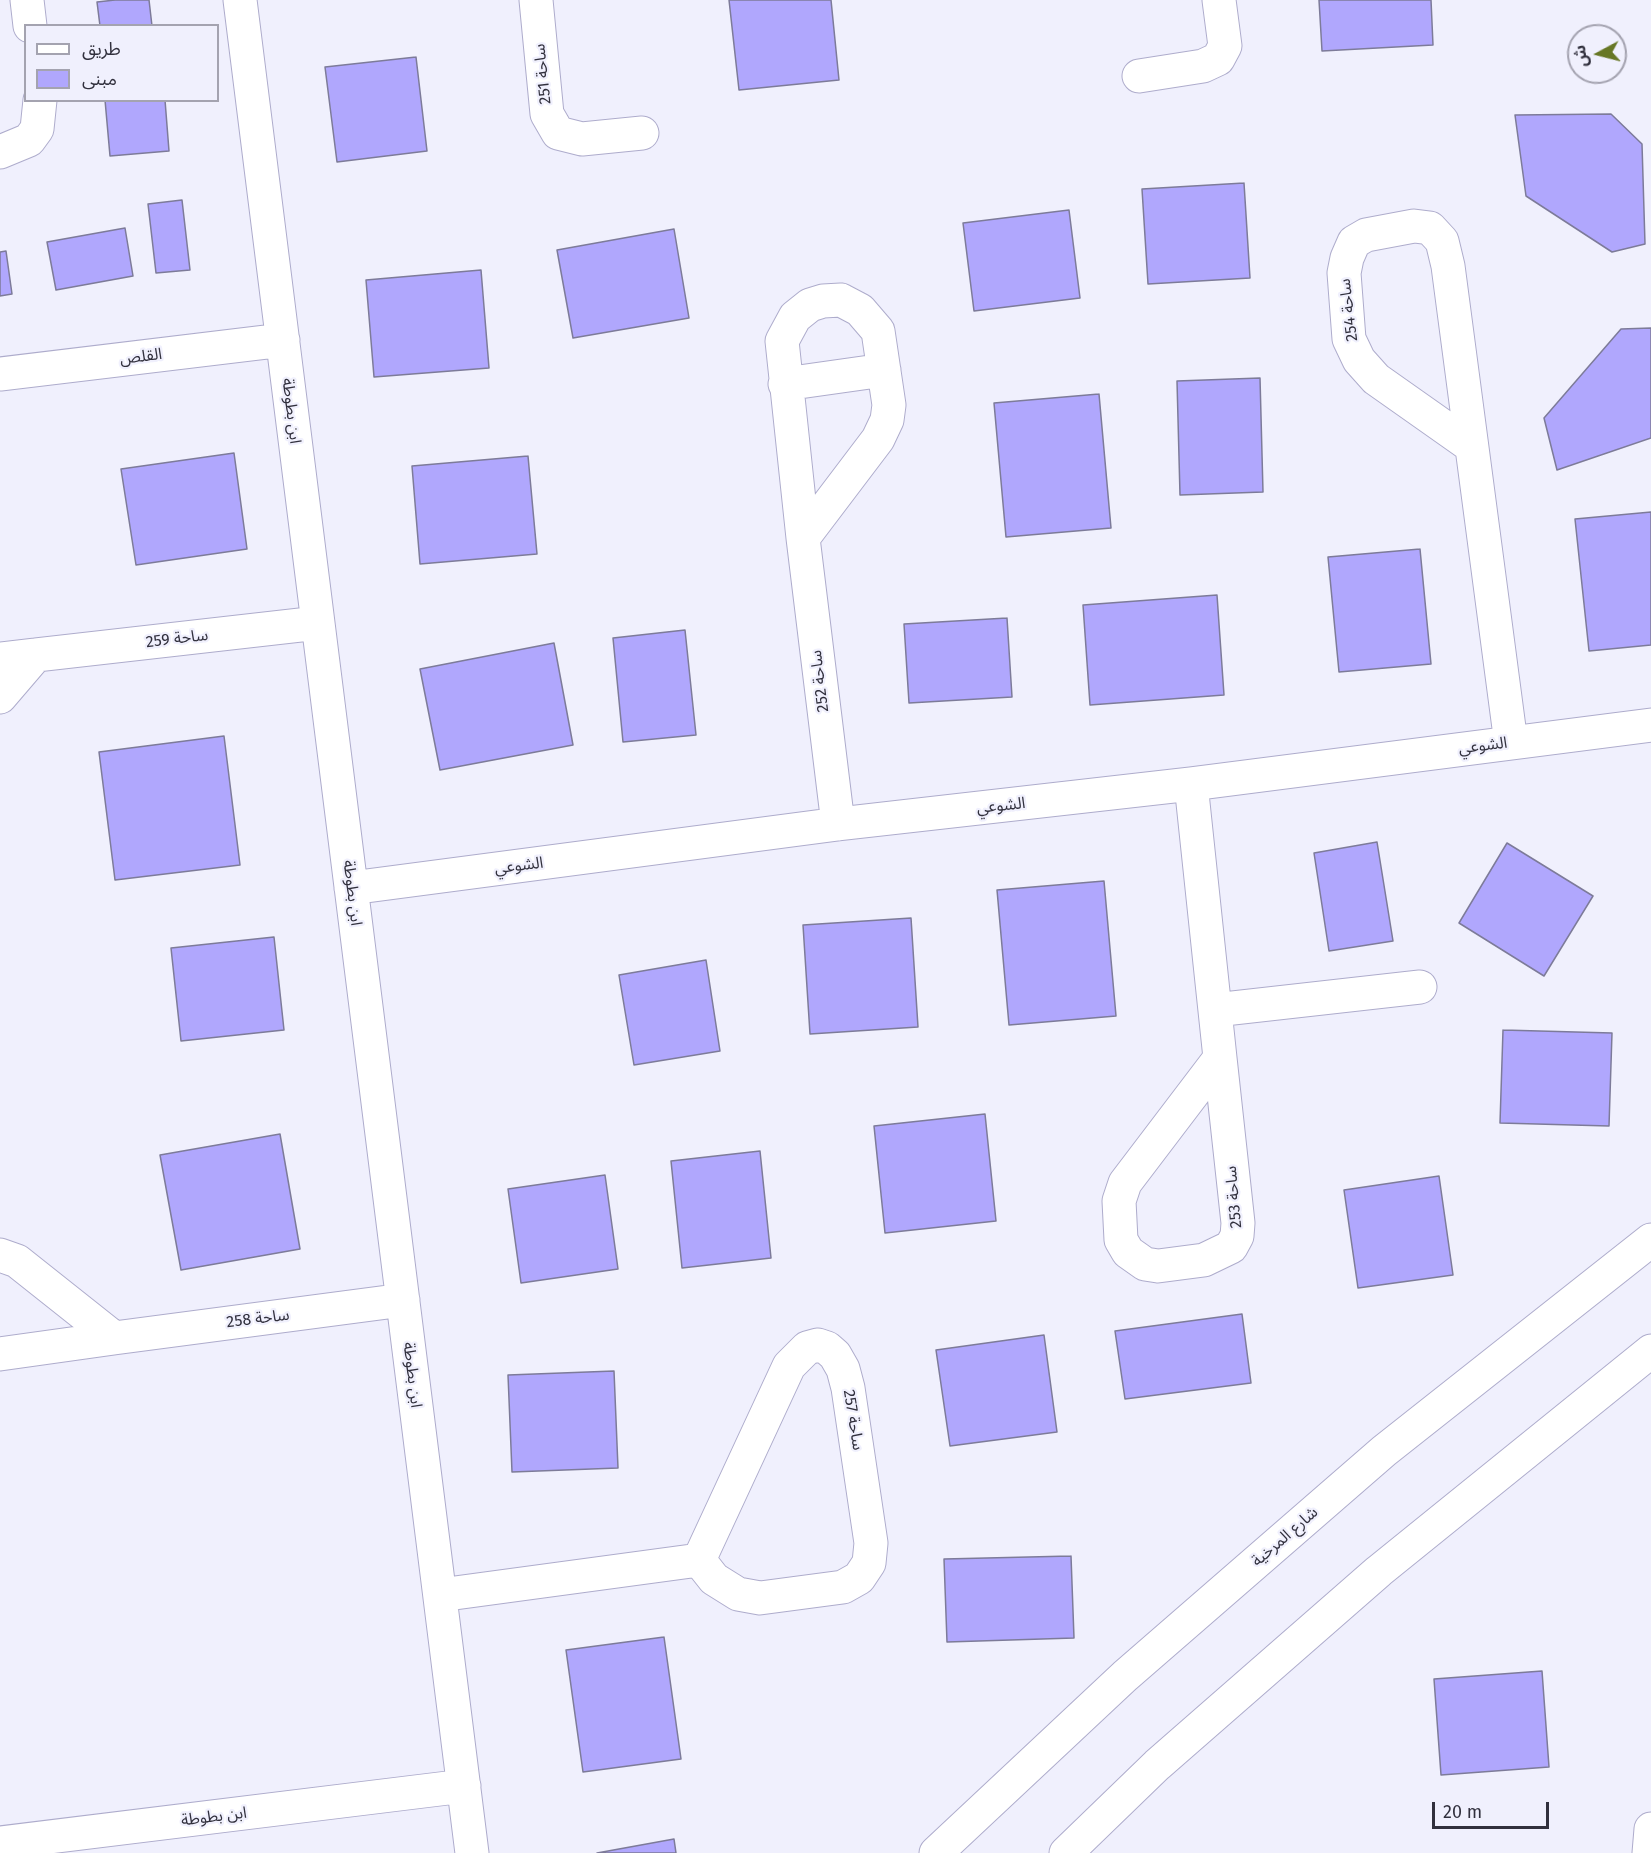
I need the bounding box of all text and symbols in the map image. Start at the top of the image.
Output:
legend [24,24,219,102]
north arrow [1567,24,1627,84]
text: طريق [82,38,121,60]
street label: ساحة 251 [530,43,556,105]
text: ش [1570,44,1591,68]
text: مبنى [82,68,117,90]
street label: ساحة 254 [1336,278,1362,342]
street label: القلص [119,345,163,369]
street label: ابن بطوطة [277,377,305,445]
street label: ساحة 259 [145,626,209,652]
street label: ساحة 252 [807,649,833,713]
street label: الشوعي [1458,733,1508,759]
street label: الشوعي [976,794,1026,818]
street label: الشوعي [494,853,544,879]
street label: ابن بطوطة [338,859,366,927]
street label: ساحة 253 [1222,1165,1246,1229]
street label: ساحة 258 [225,1306,291,1332]
street label: ابن بطوطة [398,1341,426,1409]
street label: ساحة 257 [839,1388,867,1452]
street label: شارع المرخية [1248,1503,1322,1571]
scale bar [1435,1790,1552,1828]
text: 20 m [1443,1801,1482,1823]
street label: ابن بطوطة [180,1803,248,1831]

